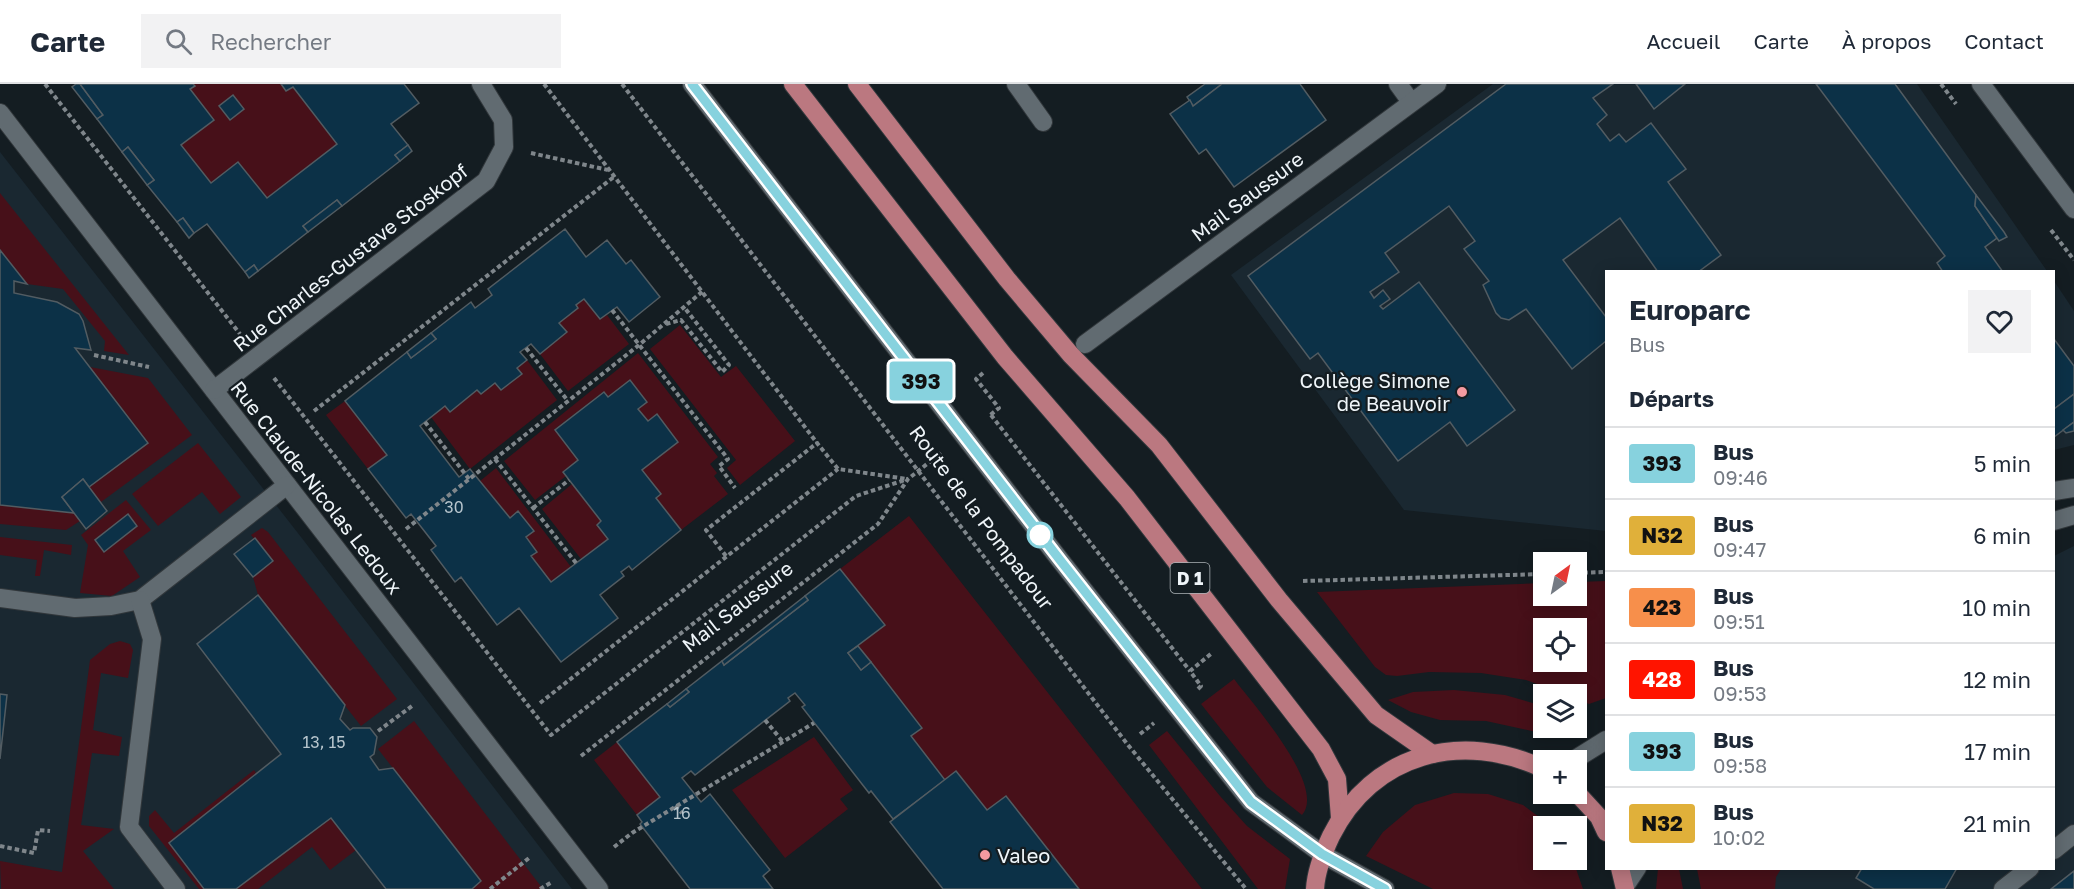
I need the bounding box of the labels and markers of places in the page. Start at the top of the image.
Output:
place label: Collège Simone de Beauvoir [1300,368,1450,415]
marker: Collège Simone de Beauvoir [1455,385,1469,399]
unlabelled marker [1027,522,1053,548]
place label: Valeo [997,843,1050,867]
marker: Valeo [978,848,992,862]

